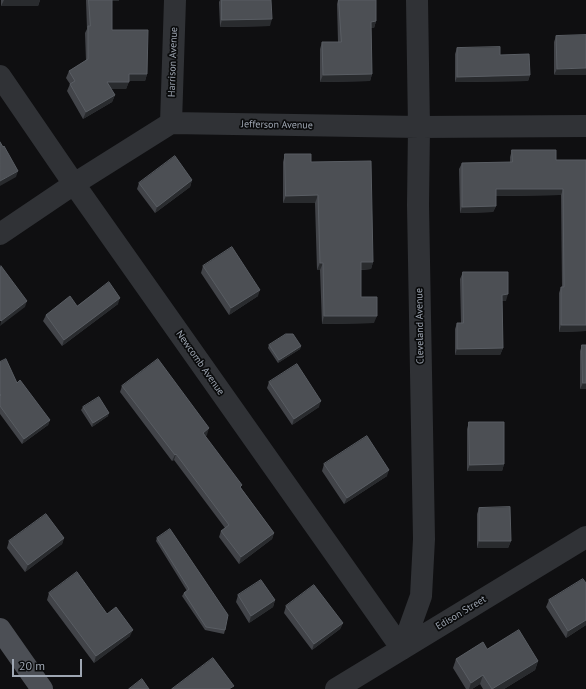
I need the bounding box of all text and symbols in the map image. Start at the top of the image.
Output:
street label: Harrison Avenue [166,27,180,97]
street label: Jefferson Avenue [241,118,313,132]
street label: Cleveland Avenue [413,288,427,364]
street label: Newcomb Avenue [173,328,227,398]
street label: Edison Street [434,593,488,633]
scale bar [14,651,84,677]
text: 20 m [19,658,45,673]

